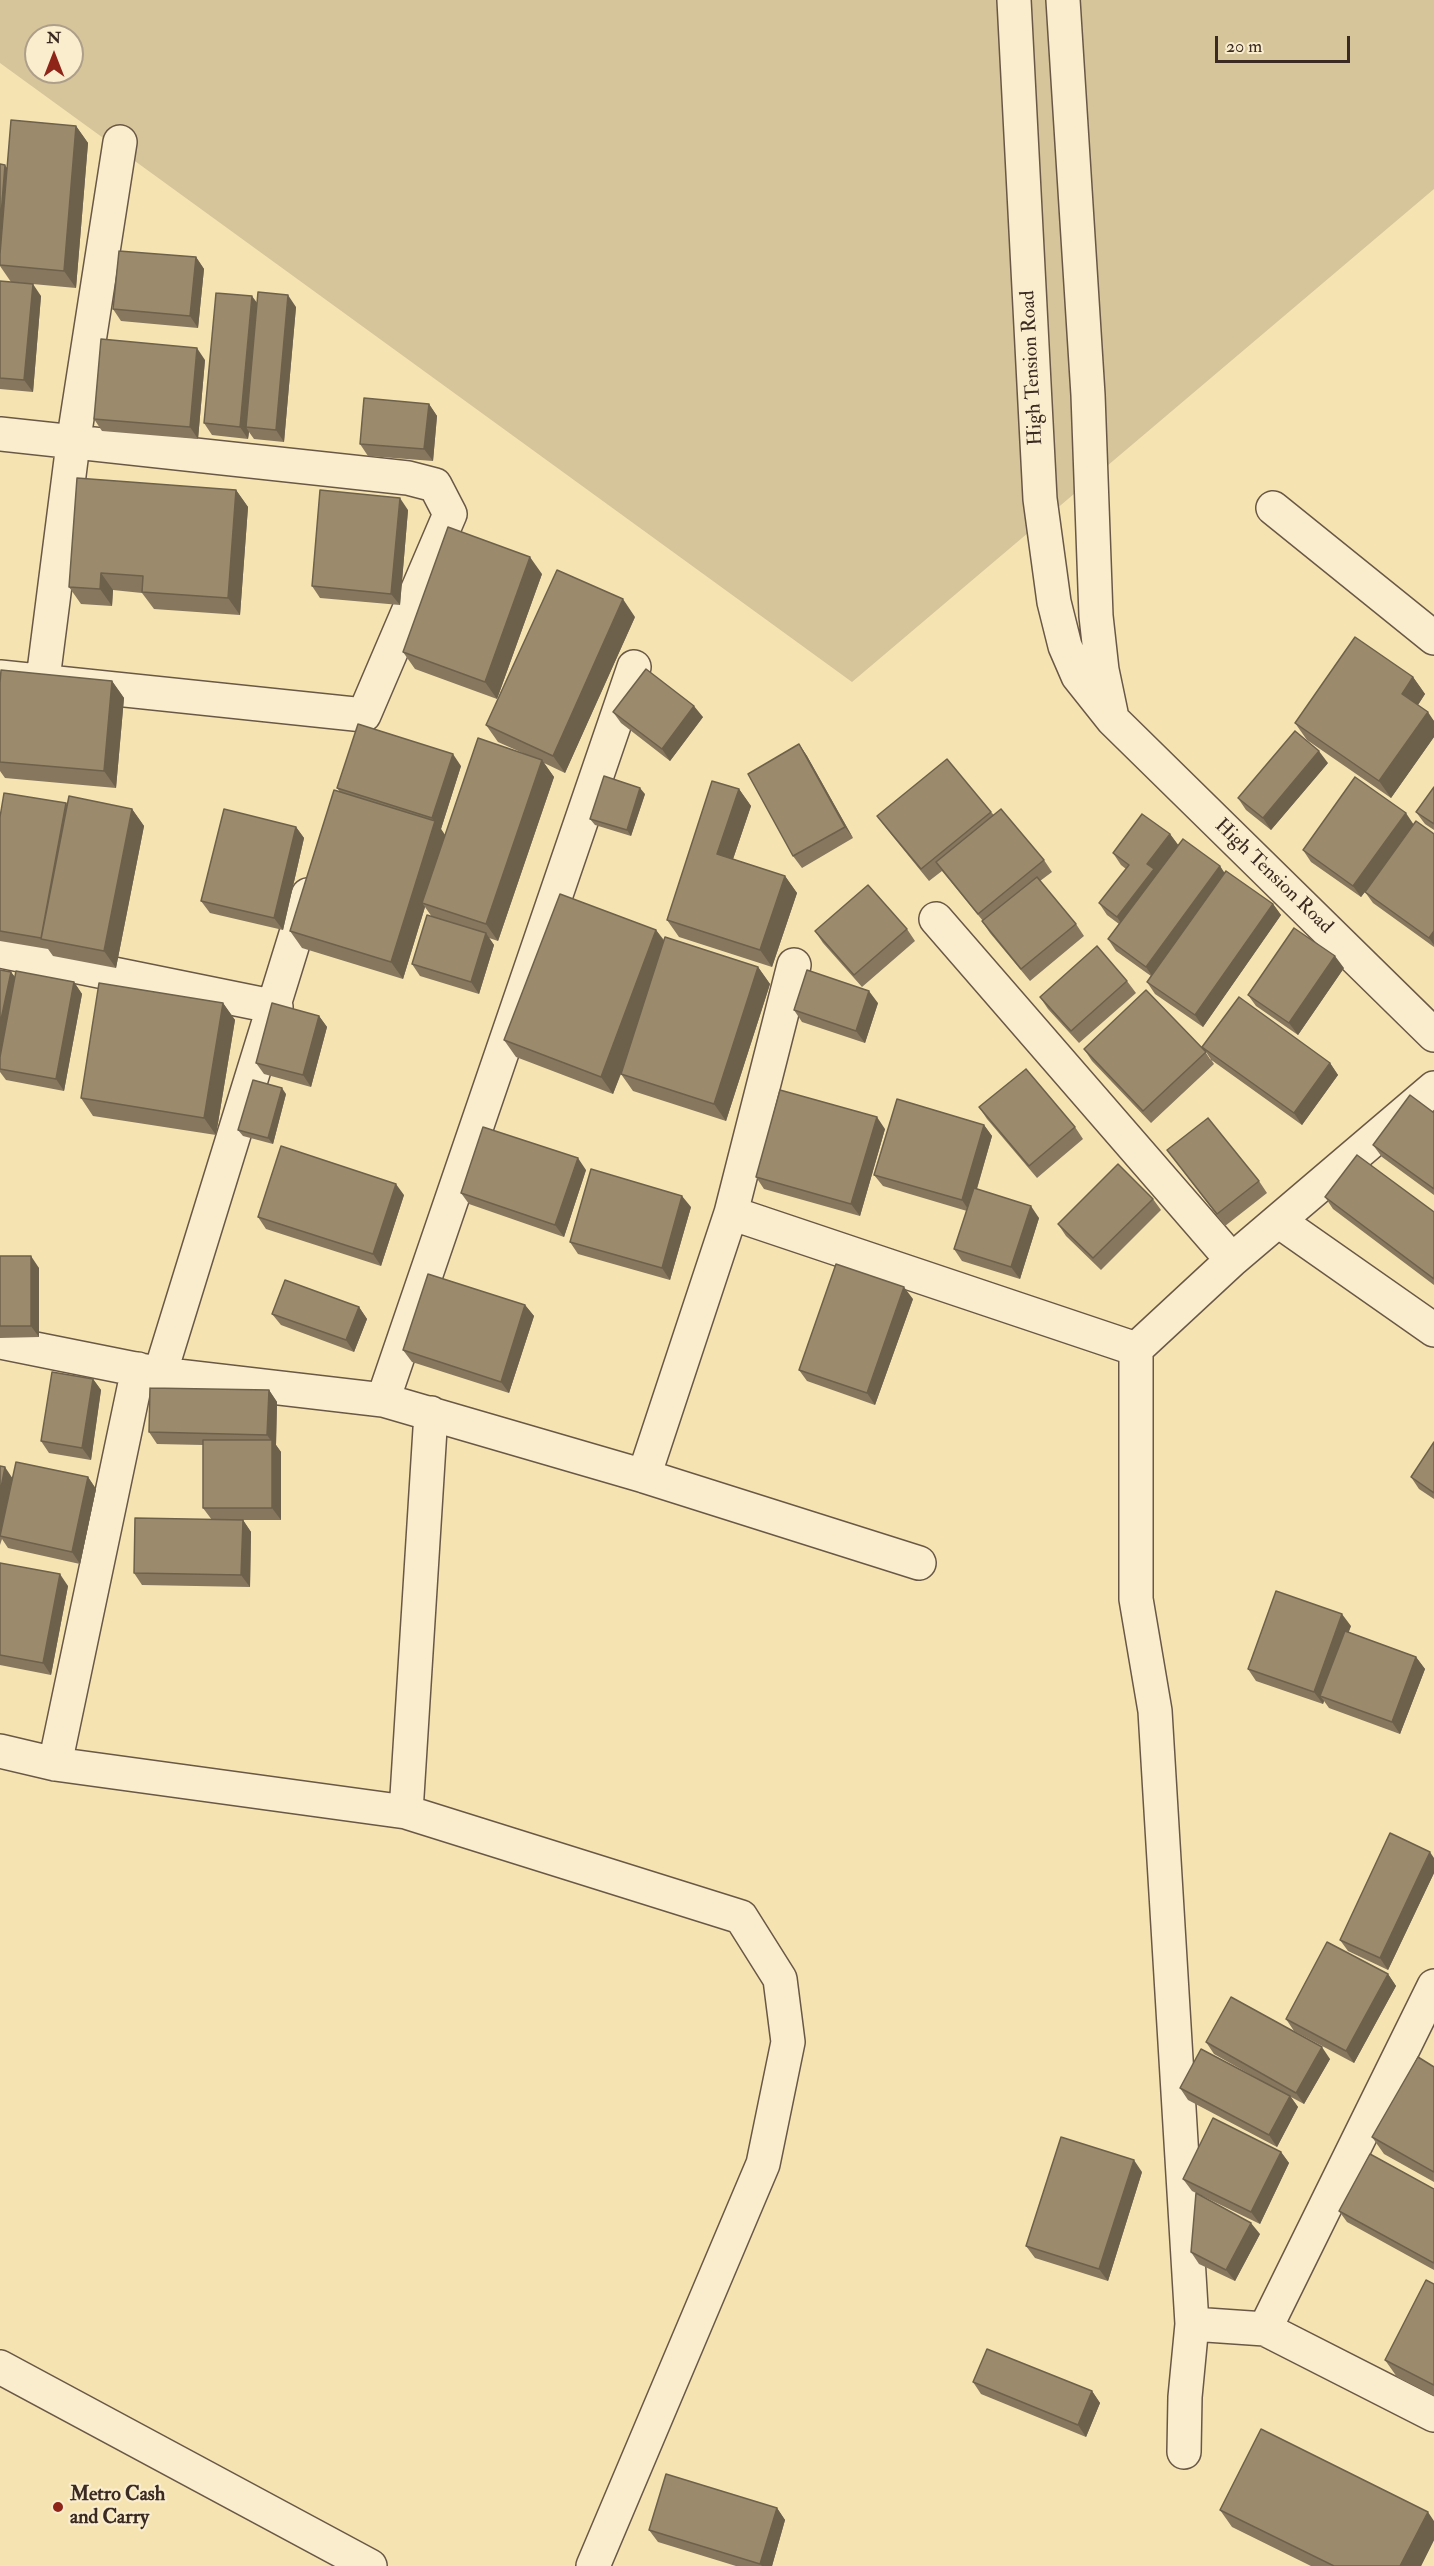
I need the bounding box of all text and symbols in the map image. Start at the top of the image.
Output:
north arrow [24,24,84,84]
scale bar [1218,24,1353,62]
text: N [47,28,61,48]
text: 20 m [1226,35,1262,58]
street label: High Tension Road [1017,290,1049,446]
street label: High Tension Road [1209,814,1337,940]
place label: Metro Cash and Carry [70,2484,165,2531]
marker: Metro Cash and Carry [51,2500,65,2514]

